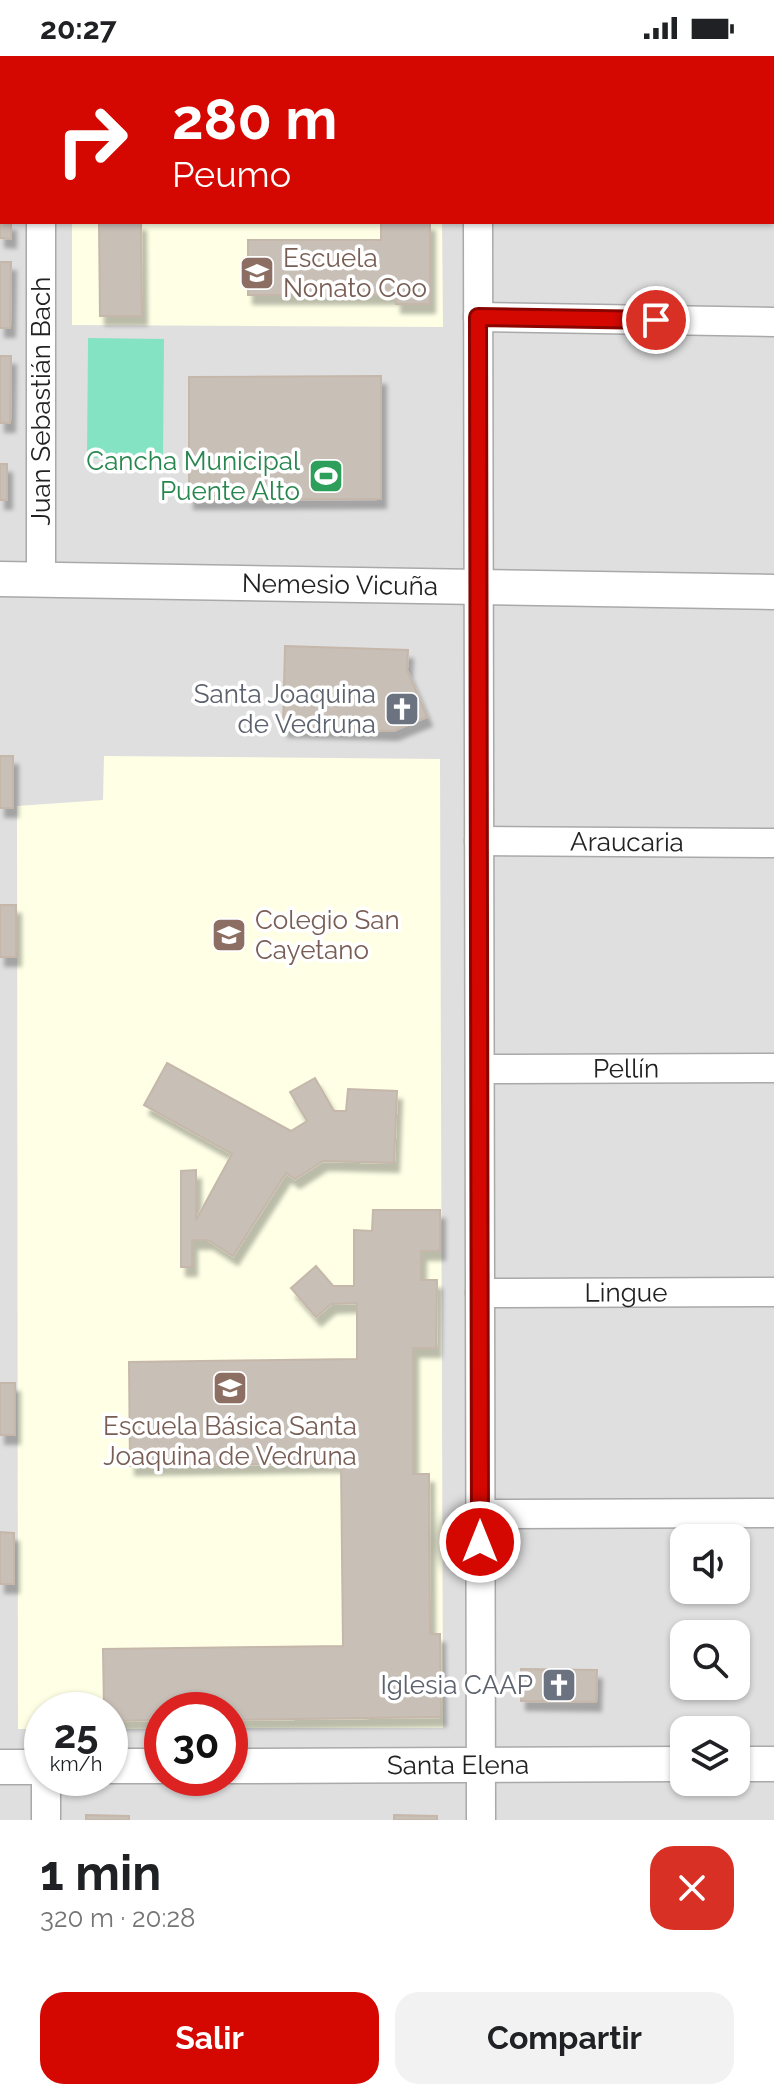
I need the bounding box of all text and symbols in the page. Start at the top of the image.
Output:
text: 20:27 [40,11,117,46]
text: 280 m [172,86,337,152]
icon: right [40,88,144,192]
text: Peumo [172,153,291,195]
place label: Escuela Nonato Coo [283,243,427,303]
school or university icon: Escuela Nonato Coo [238,254,276,292]
street label: Juan Sebastián Bach [26,277,56,525]
pin [622,286,690,354]
icon: arrive [634,298,678,342]
place label: Cancha Municipal Puente Alto [86,446,301,506]
sports icon: Cancha Municipal Puente Alto [307,457,345,495]
street label: Nemesio Vicuña [242,568,438,601]
place label: Santa Joaquina de Vedruna [194,679,376,739]
church icon: Santa Joaquina de Vedruna [383,690,421,728]
street label: Araucaria [570,827,684,857]
place label: Colegio San Cayetano [255,905,400,965]
school or university icon: Colegio San Cayetano [210,916,248,954]
street label: Pellín [593,1053,659,1084]
street label: Lingue [585,1277,667,1308]
school or university icon: Escuela Básica Santa Joaquina de Vedruna [211,1369,249,1407]
place label: Escuela Básica Santa Joaquina de Vedruna [103,1411,357,1471]
position arrow [438,1500,522,1584]
map controls [670,1524,750,1796]
button: sound [670,1524,750,1604]
button: search [670,1620,750,1700]
church icon: Iglesia CAAP [540,1666,578,1704]
place label: Iglesia CAAP [380,1670,533,1700]
speed limit sign: 30 [144,1692,248,1796]
text: 25 [54,1710,98,1757]
button: layers [670,1716,750,1796]
street label: Santa Elena [387,1750,529,1780]
text: km/h [50,1752,102,1776]
text: 1 min [40,1845,161,1901]
button: close [650,1846,734,1930]
text: 320 m · 20:28 [40,1903,195,1933]
button: Salir [40,1992,379,2084]
button: Compartir [395,1992,734,2084]

